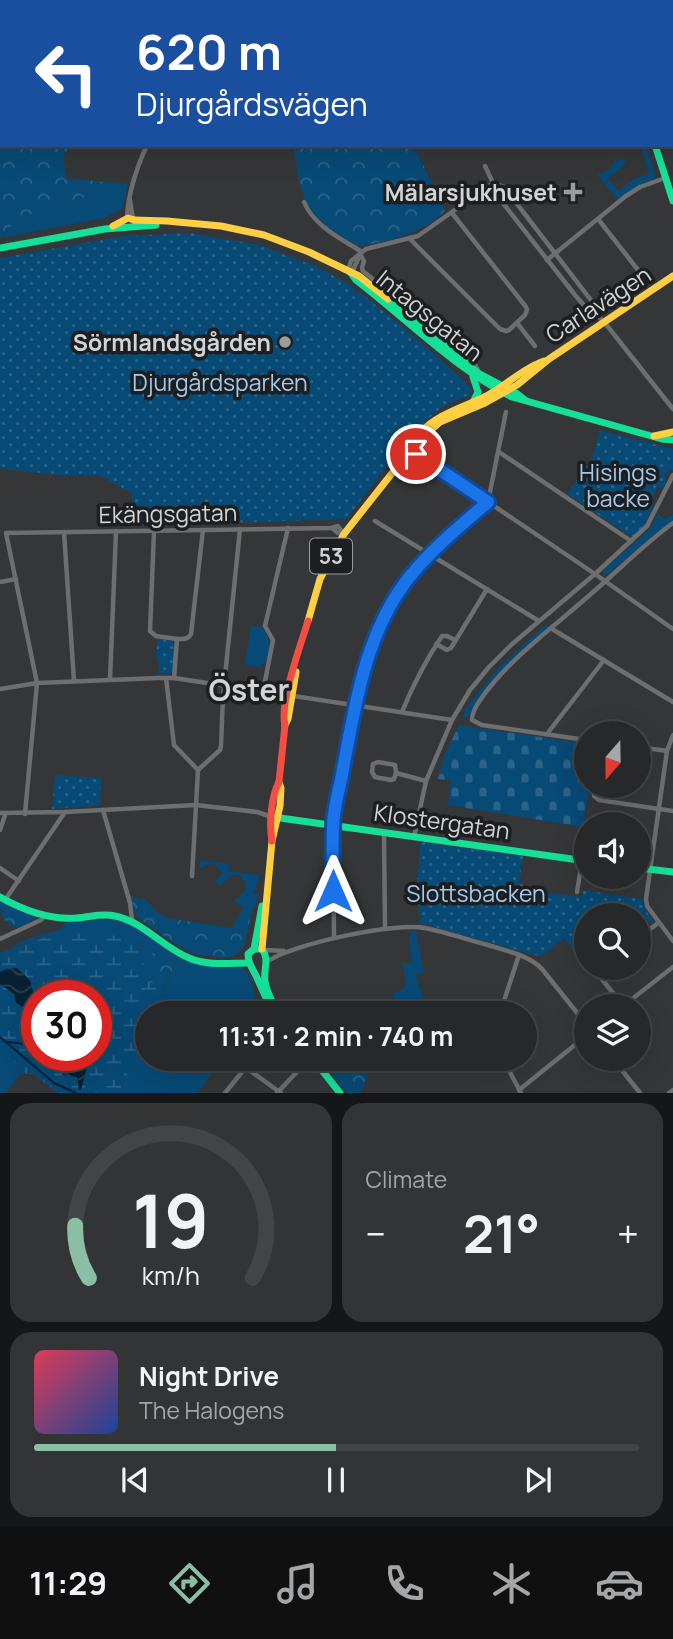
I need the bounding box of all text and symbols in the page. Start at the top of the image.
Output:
text: 620 m [136,18,282,85]
icon: left [21,28,112,119]
text: Djurgårdsvägen [136,82,368,126]
place label: Mälarsjukhuset [385,176,557,208]
marker: Mälarsjukhuset [563,182,583,202]
street label: Carlavägen [539,258,657,350]
street label: Intagsgatan [370,262,490,368]
place label: Sörmlandsgården [73,326,271,358]
marker: Sörmlandsgården [277,334,293,350]
park label: Djurgårdsparken [132,366,308,398]
pin [386,424,446,484]
icon: arrive [397,435,435,473]
park label: Hisings backe [579,456,657,514]
street label: Ekängsgatan [98,496,238,530]
road number: 53 [310,538,352,574]
district label: Öster [209,669,289,710]
north arrow [574,721,651,798]
map controls [574,721,651,1071]
street label: Klostergatan [372,796,512,846]
button: sound [574,812,651,889]
position arrow [296,854,370,928]
park label: Slottsbacken [406,877,546,909]
button: search [574,903,651,980]
speed limit sign: 30 [21,980,112,1071]
button: layers [574,994,651,1071]
text: 11:31 · 2 min · 740 m [219,1018,453,1054]
text: Climate [366,1163,447,1195]
text: 19 [132,1171,209,1271]
text: 21° [463,1198,540,1269]
text: − [366,1207,386,1259]
text: + [617,1207,639,1259]
text: km/h [142,1258,200,1293]
text: Night Drive [139,1358,279,1394]
text: The Halogens [139,1394,284,1426]
icon: previous [116,1461,154,1499]
icon: pause [317,1461,355,1499]
icon: next [519,1461,557,1499]
icon: directions [165,1559,214,1608]
icon: music [273,1559,322,1608]
icon: phone [380,1559,429,1608]
icon: climate [487,1559,536,1608]
icon: car [595,1559,644,1608]
text: 11:29 [29,1561,107,1605]

